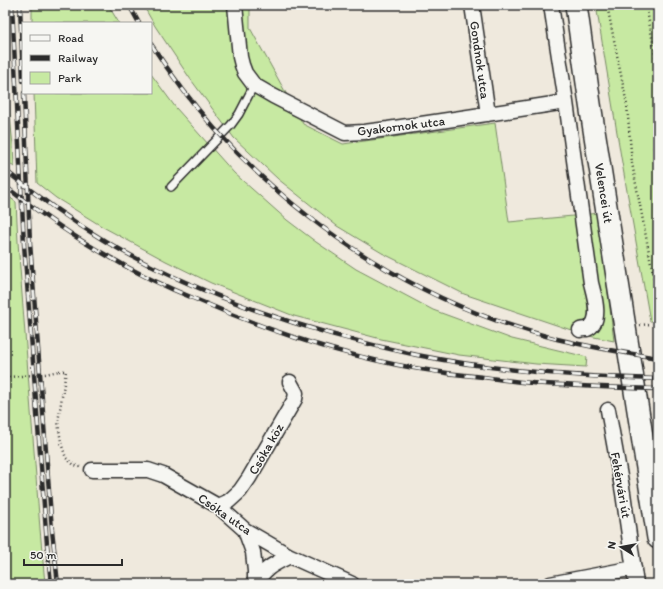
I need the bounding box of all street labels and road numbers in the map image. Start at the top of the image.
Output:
street label: Gondnok utca [467,20,493,100]
street label: Gyakornok utca [356,113,446,139]
street label: Velencei út [592,162,616,224]
street label: Csóka köz [245,421,287,477]
street label: Fehérvári út [608,451,634,519]
street label: Csóka utca [195,490,255,538]

